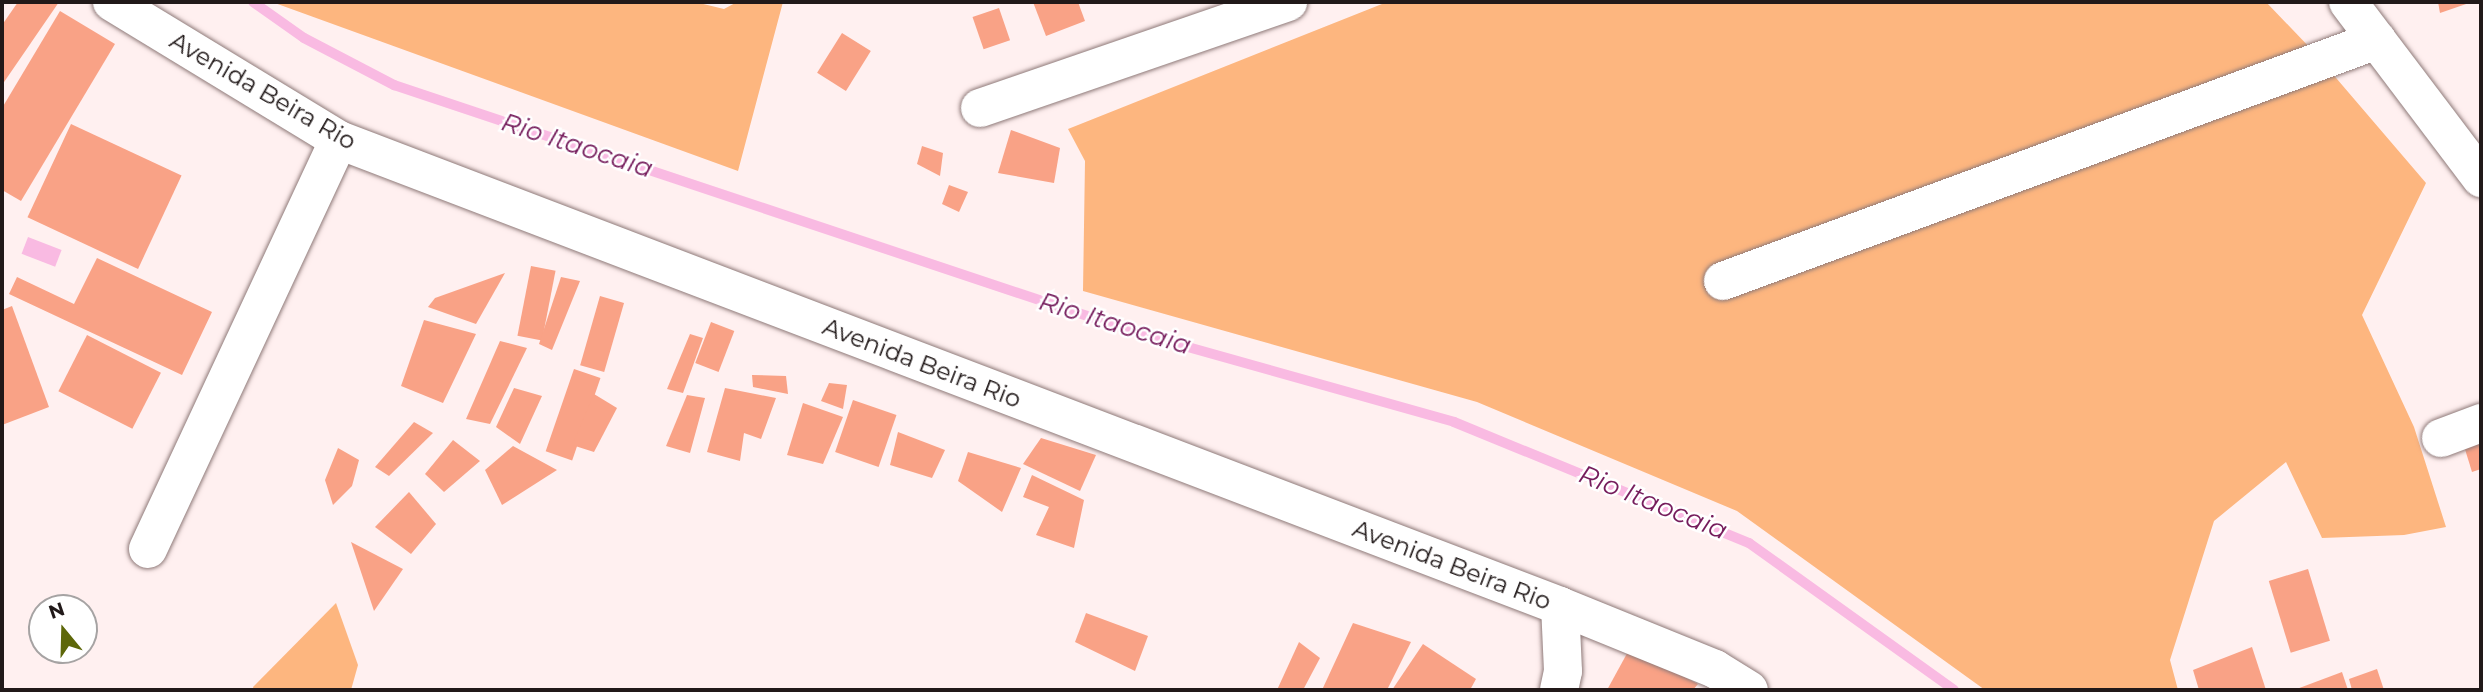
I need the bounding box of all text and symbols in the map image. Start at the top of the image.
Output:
street label: Avenida Beira Rio [165,26,361,156]
water label: Rio Itaocaia [497,107,657,185]
water label: Rio Itaocaia [1035,286,1195,362]
street label: Avenida Beira Rio [819,312,1025,414]
water label: Rio Itaocaia [1574,459,1732,547]
street label: Avenida Beira Rio [1349,514,1555,616]
north arrow [28,594,98,664]
text: N [46,597,68,624]

